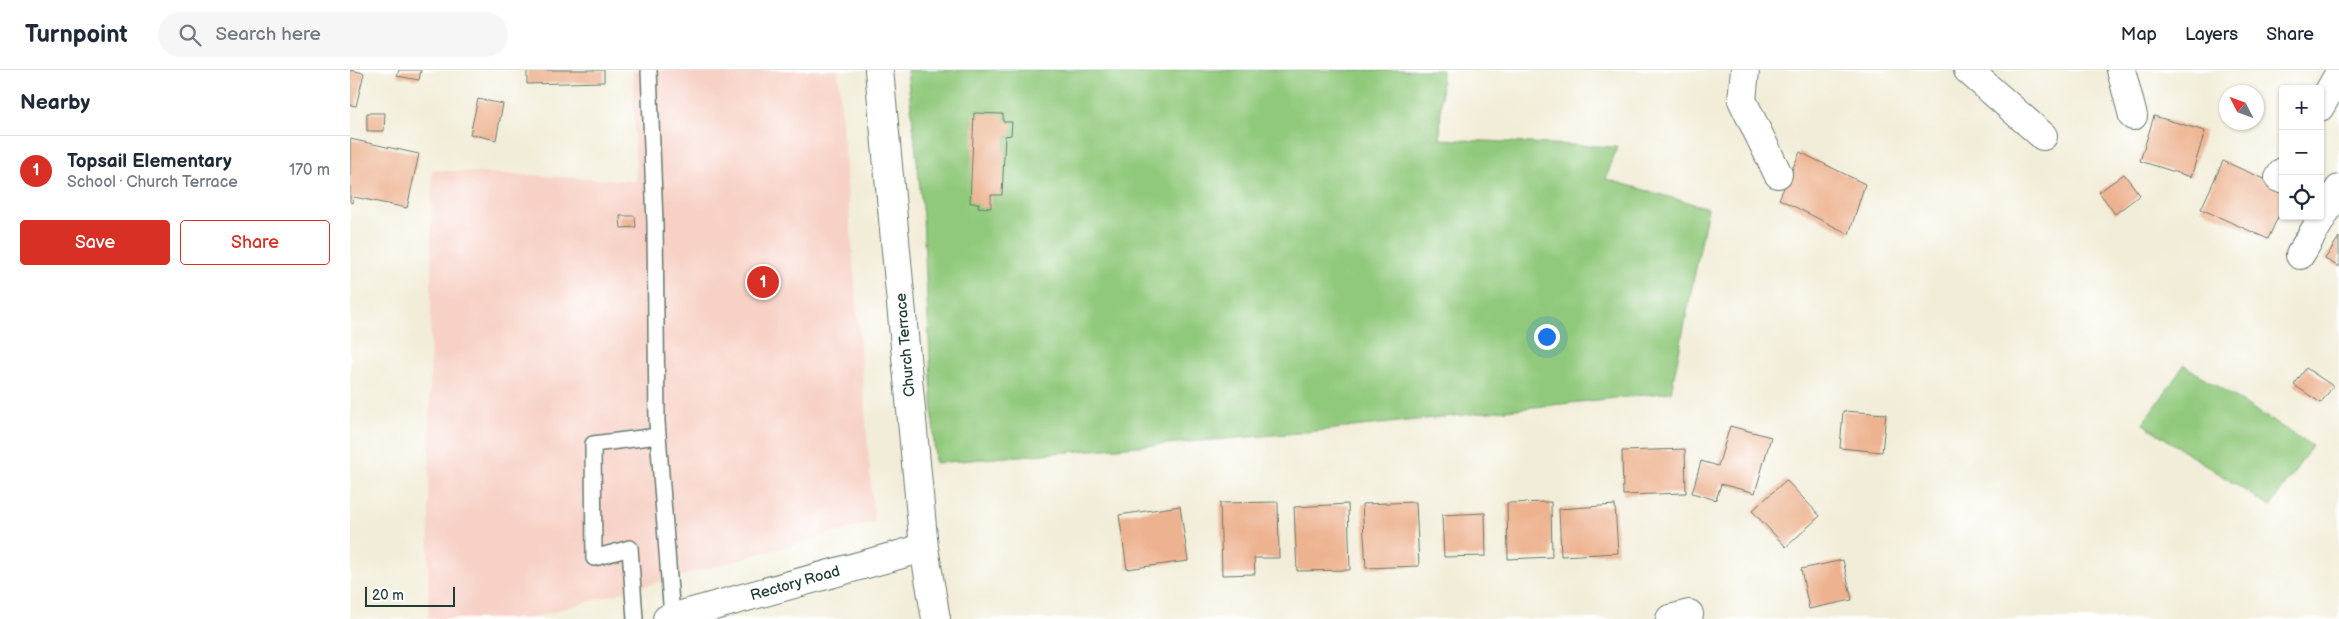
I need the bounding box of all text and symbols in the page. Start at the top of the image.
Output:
search box [158,12,508,57]
text: Turnpoint [25,20,128,49]
icon: search [176,21,204,49]
text: Search here [216,23,321,46]
text: Map [2121,24,2157,45]
text: Layers [2185,24,2238,45]
text: Share [2266,24,2314,45]
north arrow [2219,85,2264,130]
map controls [2279,85,2324,220]
button: + [2279,85,2324,130]
text: Nearby [20,90,90,115]
button: − [2279,130,2324,175]
text: Topsail Elementary [67,150,232,173]
text: 1 [33,161,39,180]
text: 170 m [289,161,330,180]
text: School · Church Terrace [67,173,238,192]
button: locate [2279,175,2324,220]
button: Save [20,220,170,265]
button: Share [180,220,330,265]
pin: 1 [747,263,779,301]
street label: Church Terrace [891,292,920,398]
your location [1534,324,1560,350]
street label: Rectory Road [748,562,842,605]
scale bar [365,584,455,607]
text: 20 m [372,587,404,604]

